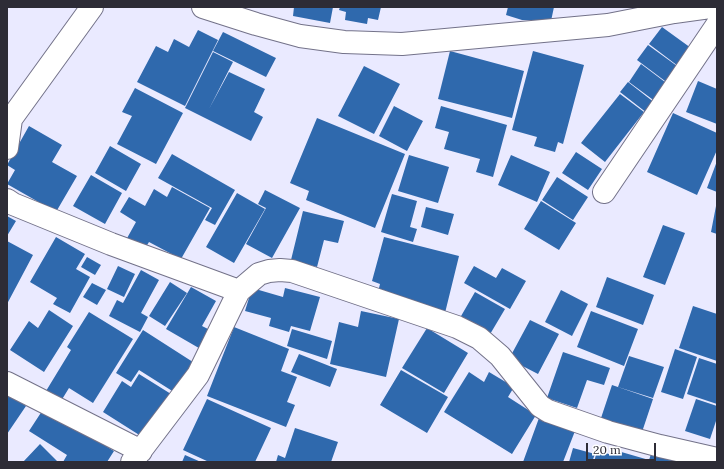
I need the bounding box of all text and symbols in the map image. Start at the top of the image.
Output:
scale bar [588,435,658,461]
text: 20 m [593,442,621,457]

